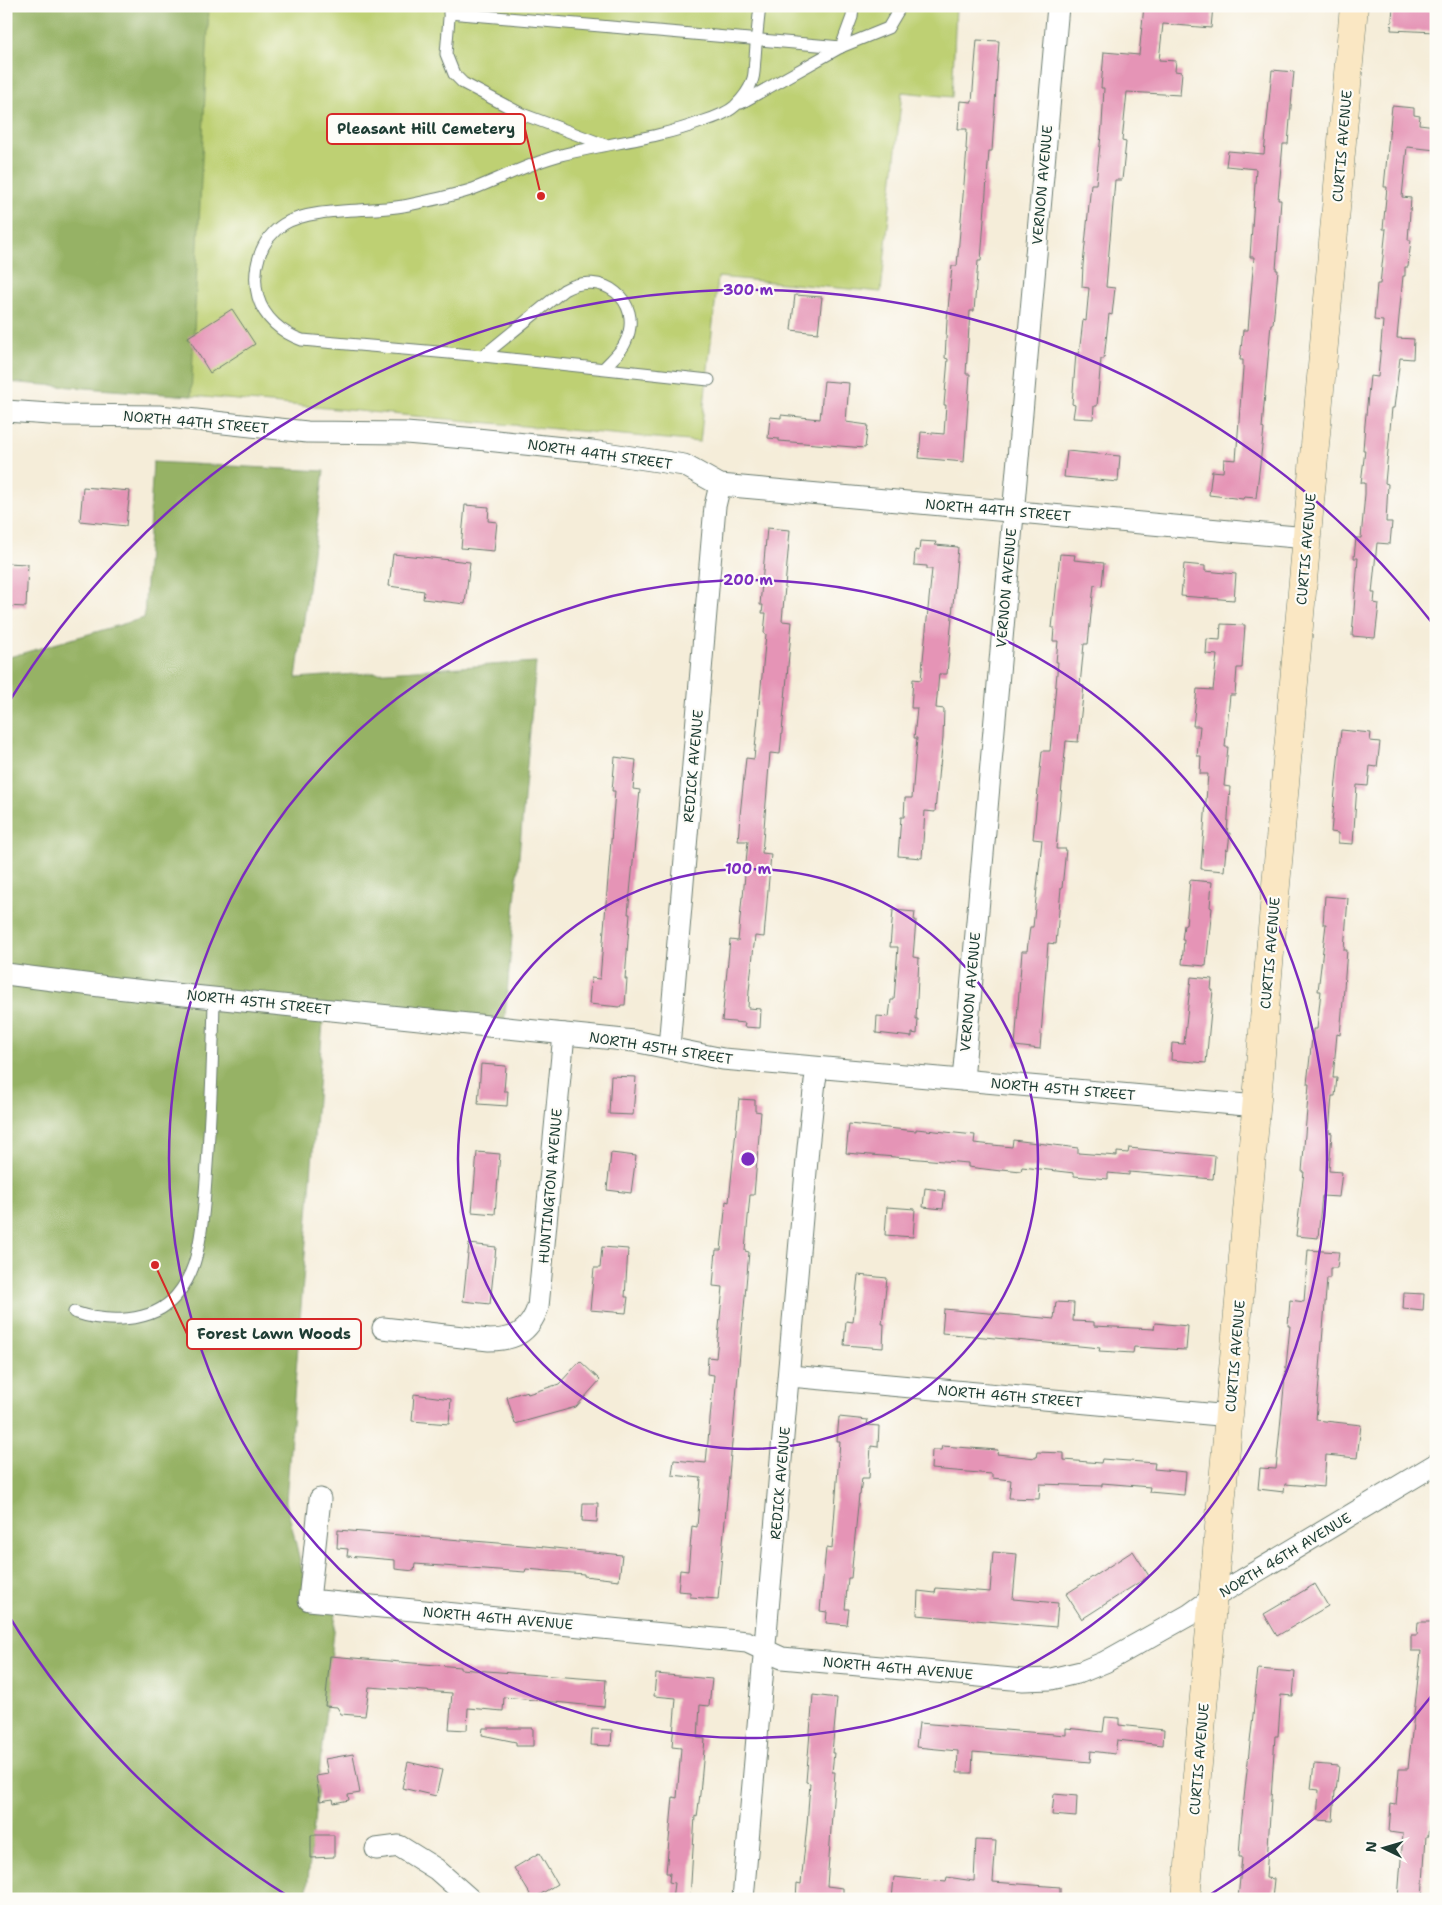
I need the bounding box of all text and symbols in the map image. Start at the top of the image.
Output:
street label: CURTIS AVENUE [1328,89,1356,203]
callout: Pleasant Hill Cemetery [327,114,525,144]
text: Pleasant Hill Cemetery [337,119,515,139]
street label: VERNON AVENUE [1028,124,1056,246]
text: 300 m [723,280,773,300]
street label: NORTH 44TH STREET [122,407,270,437]
street label: NORTH 44TH STREET [526,435,674,473]
street label: CURTIS AVENUE [1292,492,1320,606]
street label: NORTH 44TH STREET [924,495,1072,525]
street label: VERNON AVENUE [992,527,1020,649]
text: 200 m [723,570,773,590]
street label: REDICK AVENUE [679,709,707,823]
text: 100 m [725,859,771,879]
street label: CURTIS AVENUE [1256,896,1284,1010]
street label: VERNON AVENUE [956,931,984,1053]
street label: NORTH 45TH STREET [186,985,332,1019]
street label: NORTH 45TH STREET [588,1028,734,1068]
street label: NORTH 45TH STREET [990,1074,1136,1104]
street label: HUNTINGTON AVENUE [534,1107,566,1264]
centre of rings [739,1150,757,1168]
street label: CURTIS AVENUE [1221,1299,1249,1413]
callout: Forest Lawn Woods [187,1319,361,1349]
text: Forest Lawn Woods [197,1324,351,1344]
street label: NORTH 46TH STREET [937,1381,1084,1411]
street label: REDICK AVENUE [766,1426,794,1540]
street label: NORTH 46TH AVENUE [1216,1508,1354,1602]
street label: NORTH 46TH AVENUE [422,1602,574,1634]
street label: NORTH 46TH AVENUE [822,1652,974,1684]
street label: CURTIS AVENUE [1185,1702,1213,1816]
north arrow [1360,1822,1410,1872]
text: N [1362,1841,1380,1853]

